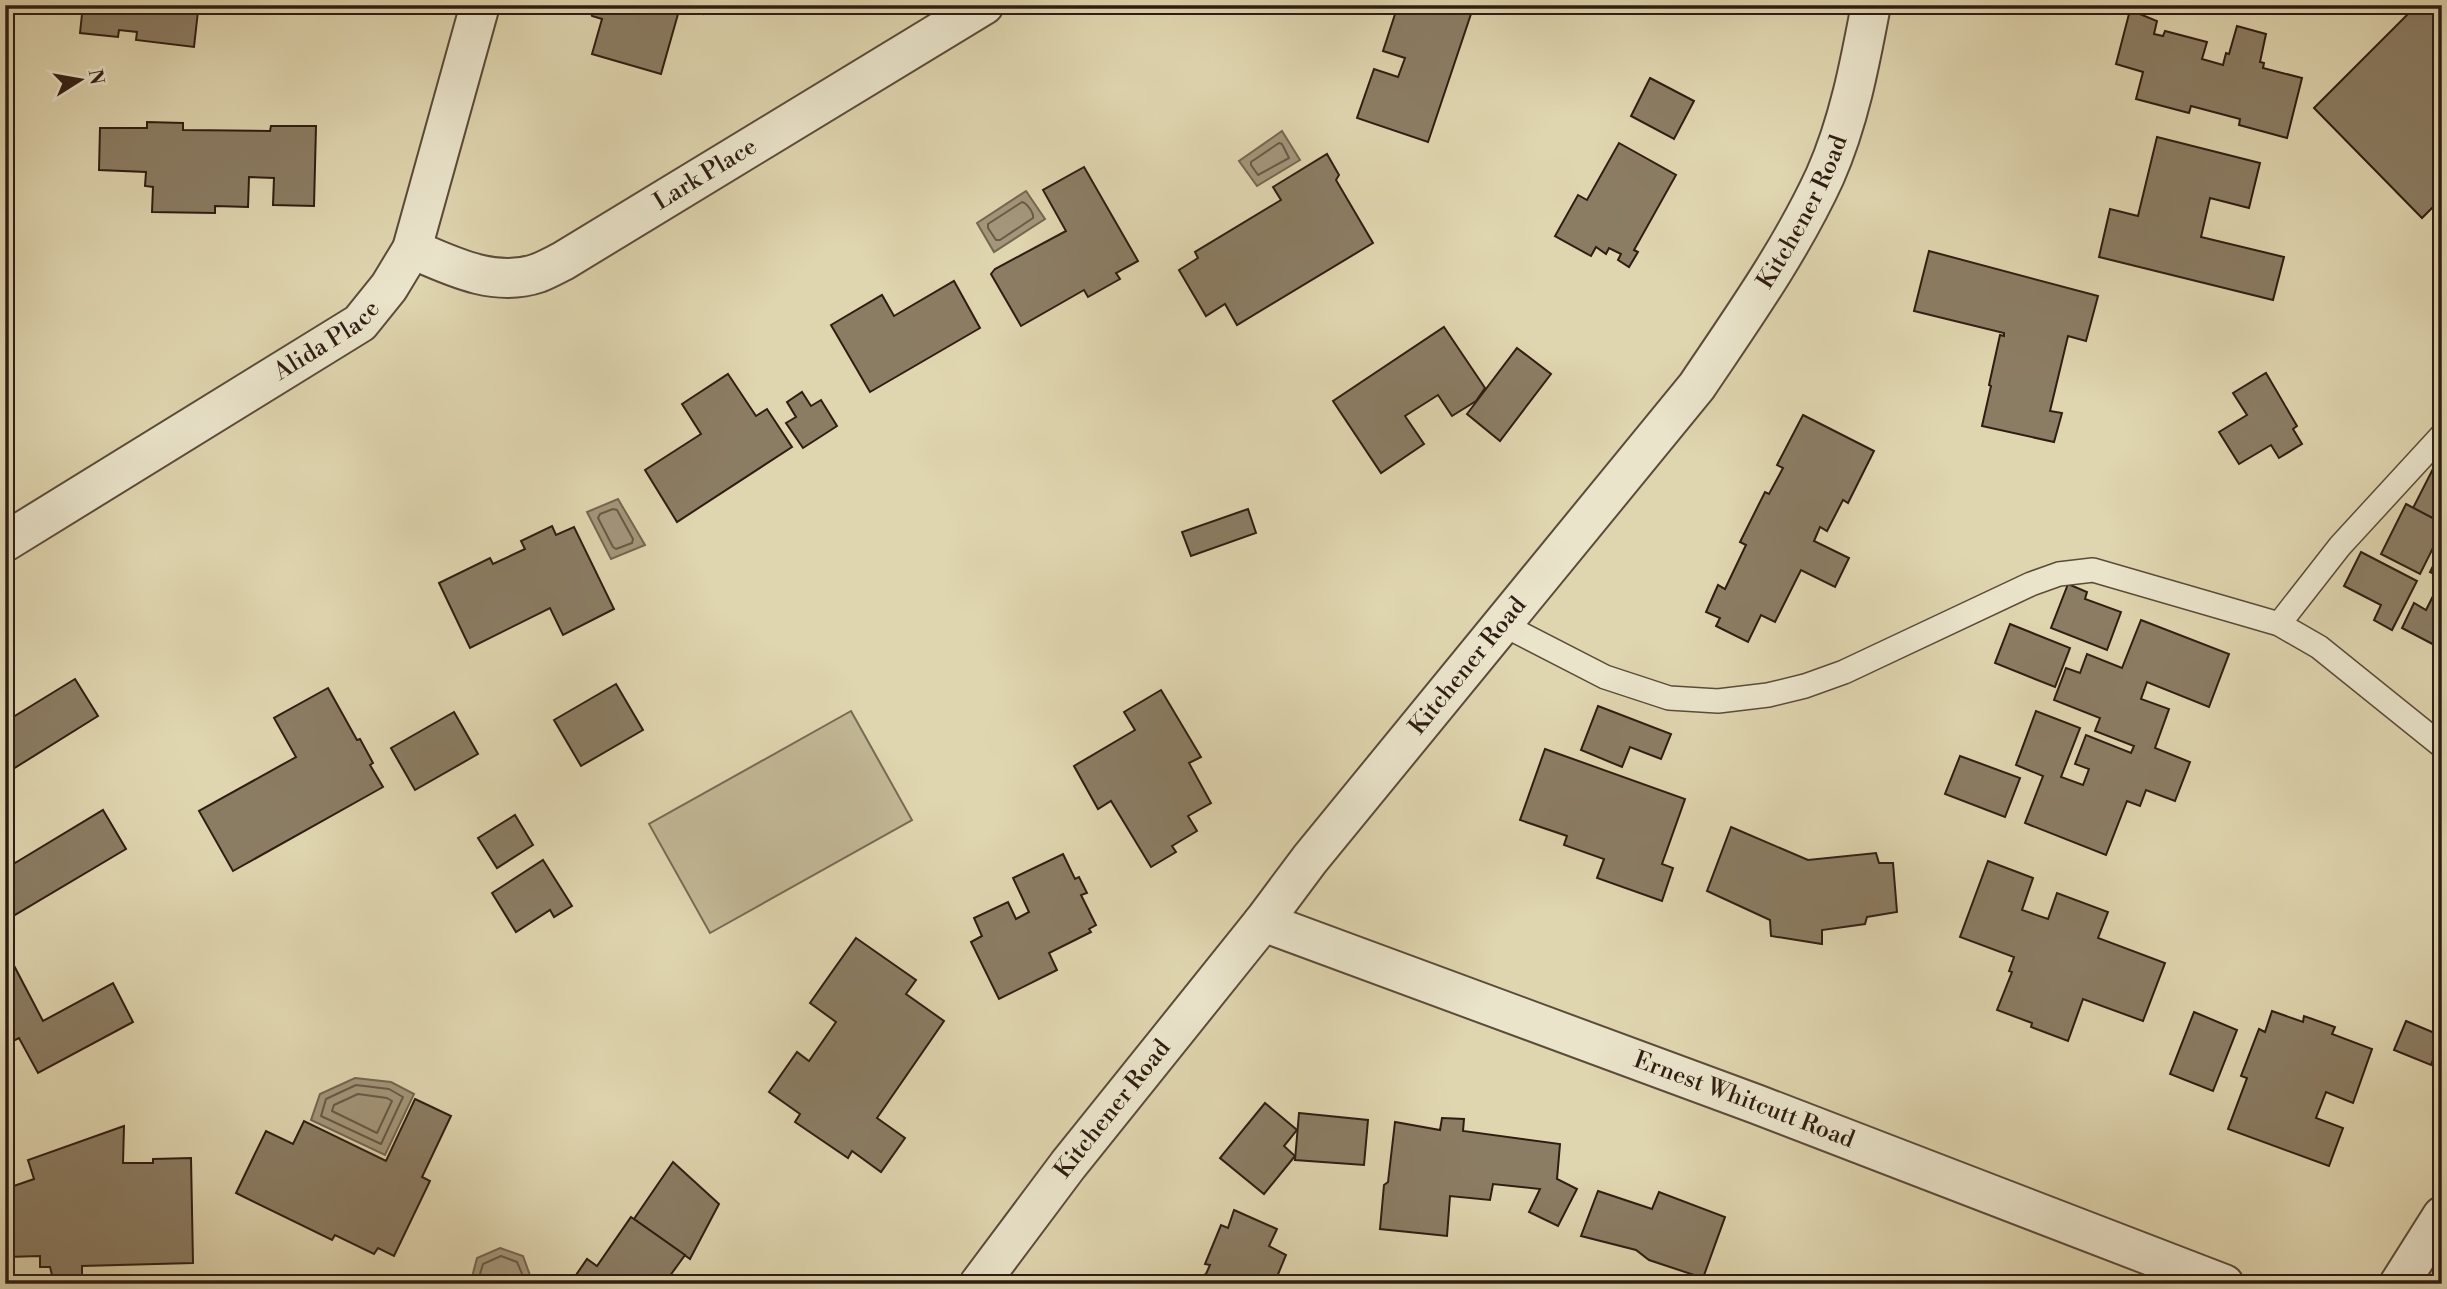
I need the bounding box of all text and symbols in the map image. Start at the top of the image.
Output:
north arrow [46,46,116,116]
text: N [82,67,109,87]
street label: Kitchener Road [1751,131,1855,295]
street label: Lark Place [648,132,763,217]
street label: Alida Place [268,295,387,388]
street label: Kitchener Road [1403,591,1533,741]
street label: Kitchener Road [1048,1034,1178,1185]
street label: Ernest Whitcutt Road [1630,1045,1859,1156]

